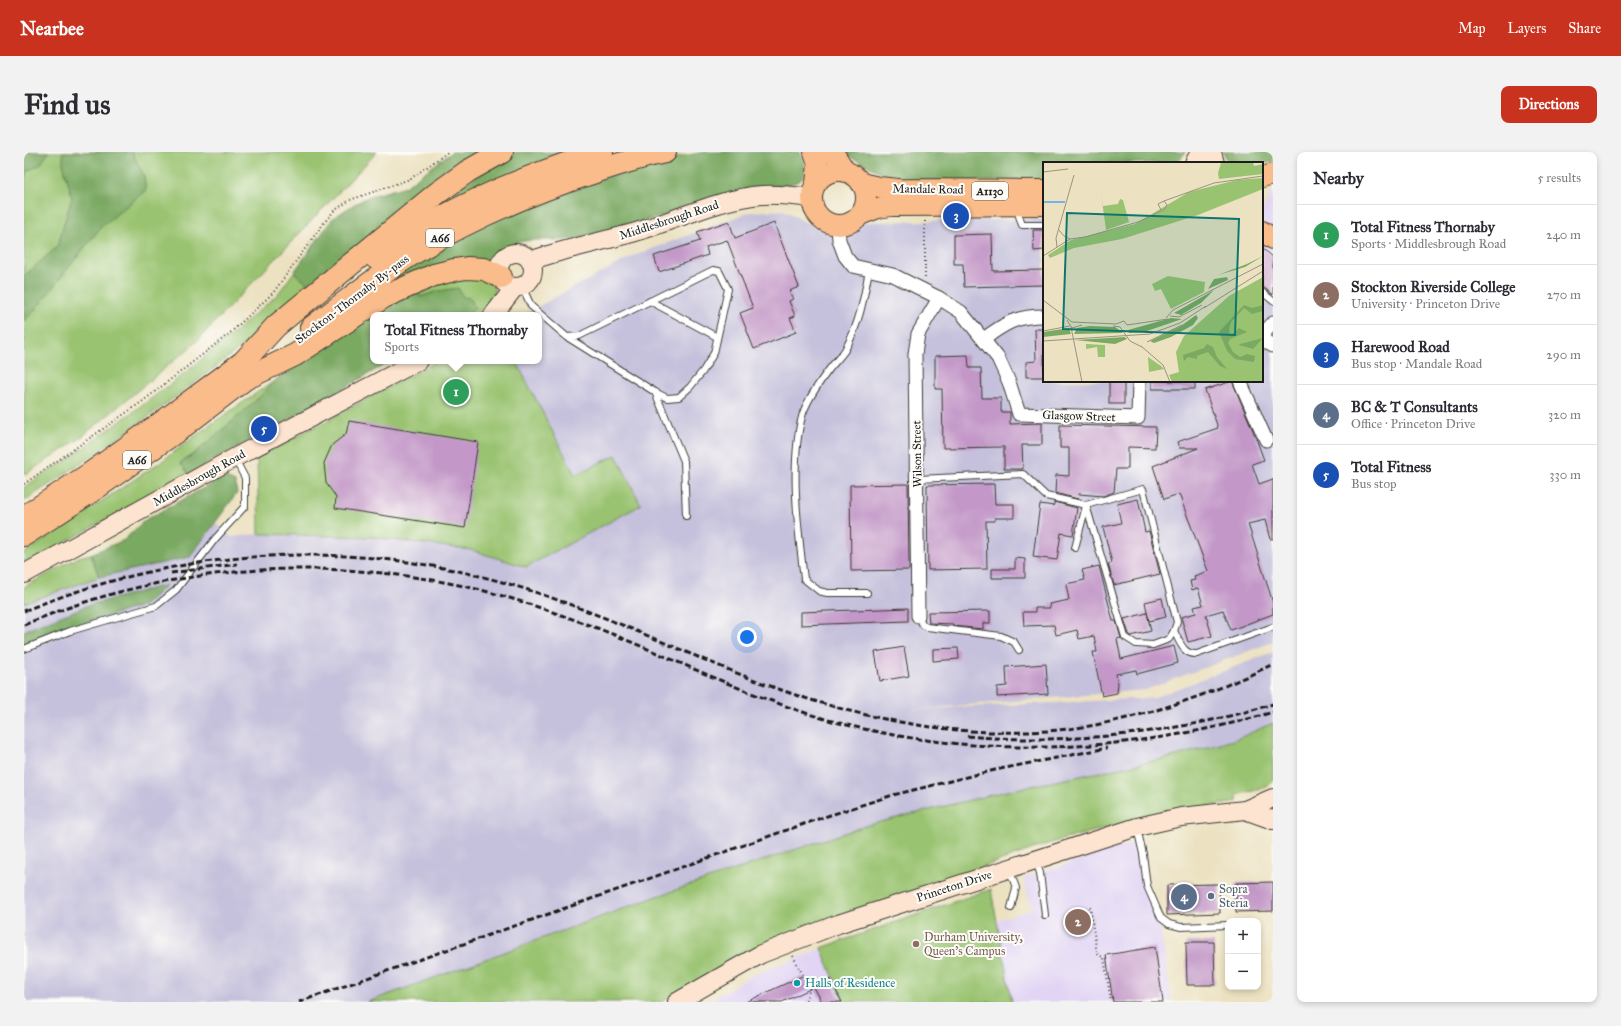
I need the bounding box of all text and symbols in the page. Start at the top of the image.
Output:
text: Nearbee [20,17,84,40]
text: Map [1458,20,1486,37]
text: Layers [1508,20,1546,37]
text: Share [1568,20,1601,37]
button: Directions [1501,86,1597,123]
text: Find us [24,87,110,122]
inset map [1043,162,1263,382]
text: Nearby [1313,168,1364,189]
text: 5 results [1537,170,1581,186]
street label: Mandale Road [892,181,964,197]
road number: A1130 [972,182,1008,200]
street label: Middlesbrough Road [618,197,721,244]
pin: 3 [943,201,969,231]
text: Total Fitness Thornaby [1351,218,1495,236]
text: 1 [1323,227,1329,243]
text: 240 m [1546,227,1581,243]
road number: A66 [426,229,454,247]
text: Sports · Middlesbrough Road [1351,236,1506,252]
street label: Stockton-Thornaby By-pass [292,252,412,346]
text: Stockton Riverside College [1351,278,1516,296]
text: 2 [1323,287,1329,303]
text: 270 m [1547,287,1581,303]
text: University · Princeton Drive [1351,296,1500,312]
popup [370,312,542,364]
text: Total Fitness Thornaby [384,321,528,339]
text: Harewood Road [1351,338,1450,356]
text: Sports [384,339,419,355]
text: 3 [1323,347,1329,363]
text: 290 m [1546,347,1581,363]
text: Bus stop · Mandale Road [1351,356,1482,372]
pin: 1 [443,377,469,407]
text: BC & T Consultants [1351,398,1478,416]
text: 4 [1322,407,1330,423]
text: 320 m [1548,407,1581,423]
street label: Glasgow Street [1042,408,1117,425]
pin: 5 [251,414,277,444]
text: Office · Princeton Drive [1351,416,1475,432]
street label: Wilson Street [909,419,925,488]
street label: Middlesbrough Road [150,447,248,510]
road number: A66 [123,451,151,469]
text: Total Fitness [1351,458,1431,476]
text: 5 [1323,467,1329,483]
text: 330 m [1549,467,1581,483]
text: Bus stop [1351,476,1397,492]
your location [737,627,757,647]
street label: Princeton Drive [915,867,993,905]
pin: 4 [1171,882,1197,912]
place label: Sopra Steria [1219,882,1249,910]
marker: Sopra Steria [1206,891,1216,901]
pin: 2 [1065,907,1091,937]
map controls [1225,918,1261,990]
button: + [1225,918,1261,954]
place label: Durham University, Queen's Campus [924,930,1023,958]
marker: Durham University, Queen's Campus [911,939,921,949]
button: − [1225,954,1261,990]
place label: Halls of Residence [805,976,895,990]
marker: Halls of Residence [792,978,802,988]

